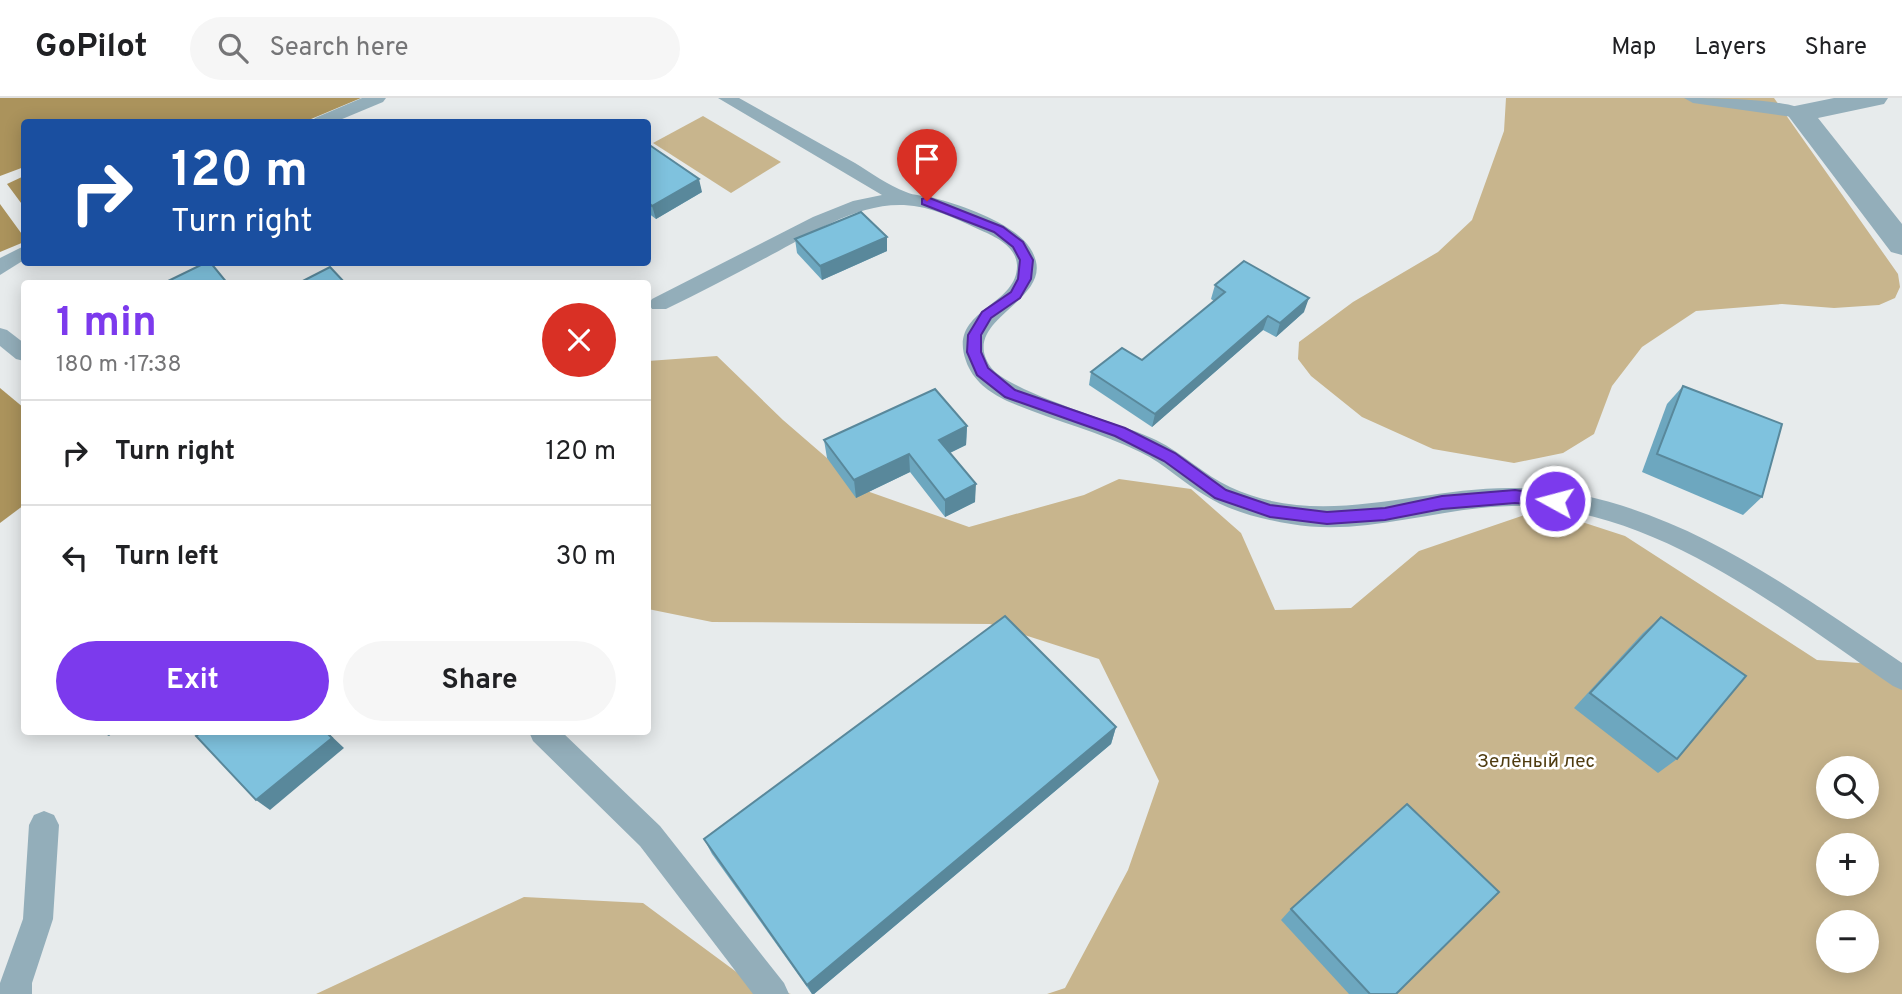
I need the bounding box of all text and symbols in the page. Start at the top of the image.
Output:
search box [190,17,680,80]
text: GoPilot [35,27,148,69]
icon: search [214,29,252,67]
text: Search here [270,32,408,65]
text: Map [1611,33,1656,63]
text: Layers [1694,33,1766,63]
text: Share [1804,33,1867,63]
pin [897,129,957,201]
icon: arrive [908,140,946,178]
text: 120 m [171,142,308,204]
icon: right [56,147,147,238]
text: Turn right [171,203,313,243]
text: 1 min [56,298,157,351]
button: close [542,303,616,377]
text: 180 m · 17:38 [56,351,182,380]
icon: right [56,434,94,472]
text: Turn right [115,436,235,469]
text: 120 m [546,436,616,469]
position arrow [1518,464,1592,538]
icon: left [56,539,94,577]
text: Turn left [115,541,219,574]
text: 30 m [556,541,616,574]
button: Exit [56,641,329,721]
button: Share [343,641,616,721]
park label: Зелёный лес [1477,750,1595,774]
map controls [1816,756,1879,973]
button: search [1816,756,1879,819]
button: + [1816,833,1879,896]
button: − [1816,910,1879,973]

